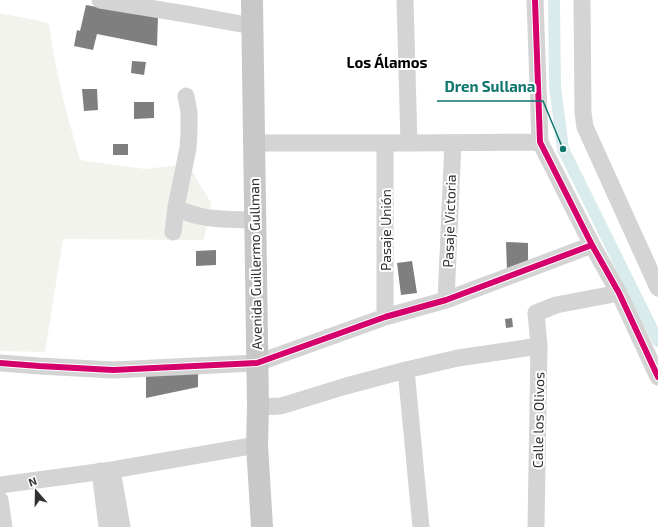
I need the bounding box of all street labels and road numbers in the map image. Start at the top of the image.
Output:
street label: Pasaje Victoria [439,174,459,268]
street label: Avenida Guillermo Gullman [245,178,265,350]
street label: Pasaje Unión [377,189,394,271]
street label: Calle los Olivos [529,372,547,468]

